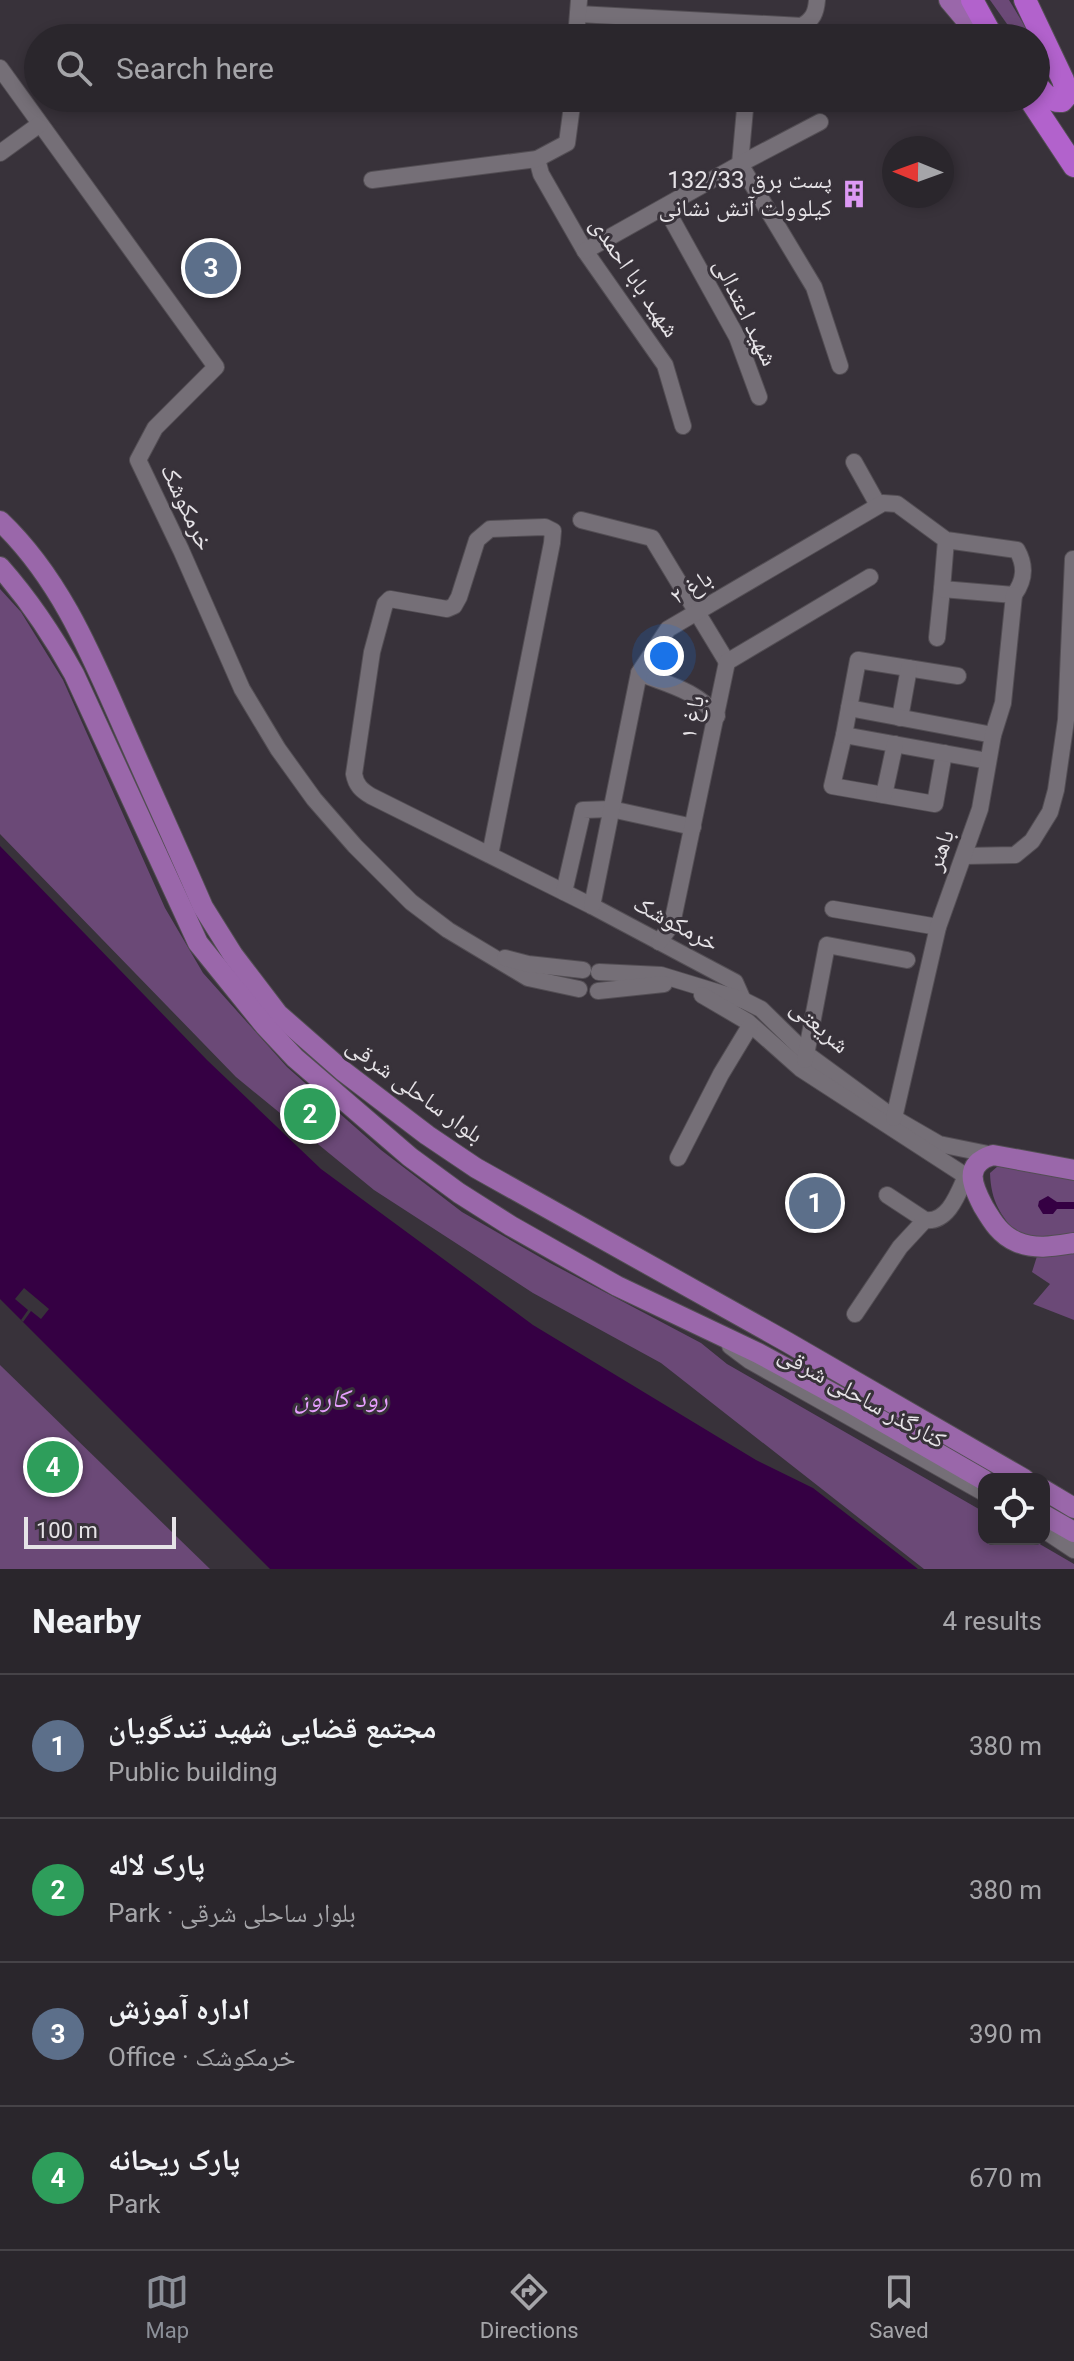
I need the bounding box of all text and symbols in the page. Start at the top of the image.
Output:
search box [24,24,1050,112]
icon: search [52,46,96,90]
text: Search here [116,51,274,86]
north arrow [882,136,954,208]
place label: پست برق 132/33 کیلوولت آتش نشانی [658,166,832,222]
building icon: پست برق 132/33 کیلوولت آتش نشانی [839,179,869,209]
street label: شهید بابا احمدی [584,211,686,343]
pin: 3 [185,238,237,298]
street label: شهید اعتدالی [708,254,784,370]
street label: خرمکوشک [155,459,219,555]
street label: باغ ۲ [665,564,718,611]
your location [644,636,684,676]
street label: باغ ۱ [674,693,711,742]
street label: باهنر [920,826,960,875]
street label: خرمکوشک [629,889,723,957]
street label: شریعتی [785,993,855,1059]
street label: بلوار ساحلی شرقی [341,1031,489,1149]
pin: 2 [284,1084,336,1144]
pin: 1 [789,1173,841,1233]
street label: کنارگذر ساحلی شرقی [774,1340,950,1454]
water label: رود کارون [294,1383,388,1414]
pin: 4 [27,1437,79,1497]
map controls [978,1473,1050,1545]
button: locate [978,1473,1050,1545]
scale bar [24,1513,176,1549]
text: 100 m [36,1518,98,1543]
text: Nearby [32,1601,141,1641]
text: 4 results [943,1606,1042,1636]
text: مجتمع قضایی شهید تندگویان [108,1710,436,1745]
text: 1 [51,1731,65,1761]
text: 380 m [969,1731,1042,1761]
text: Public building [108,1757,278,1787]
text: پارک لاله [108,1847,205,1882]
text: 2 [51,1875,65,1905]
text: 380 m [969,1875,1042,1905]
text: Park · بلوار ساحلی شرقی [108,1898,356,1928]
text: اداره آموزش [108,1991,250,2026]
text: 3 [51,2019,65,2049]
text: 390 m [969,2019,1042,2049]
text: Office · خرمکوشک [108,2042,295,2072]
text: پارک ریحانه [108,2142,240,2177]
text: 4 [51,2163,65,2193]
text: 670 m [969,2163,1042,2193]
text: Park [108,2189,160,2219]
tab: Map [145,2270,189,2343]
tab: Directions [480,2270,579,2343]
tab: Saved [869,2270,929,2343]

